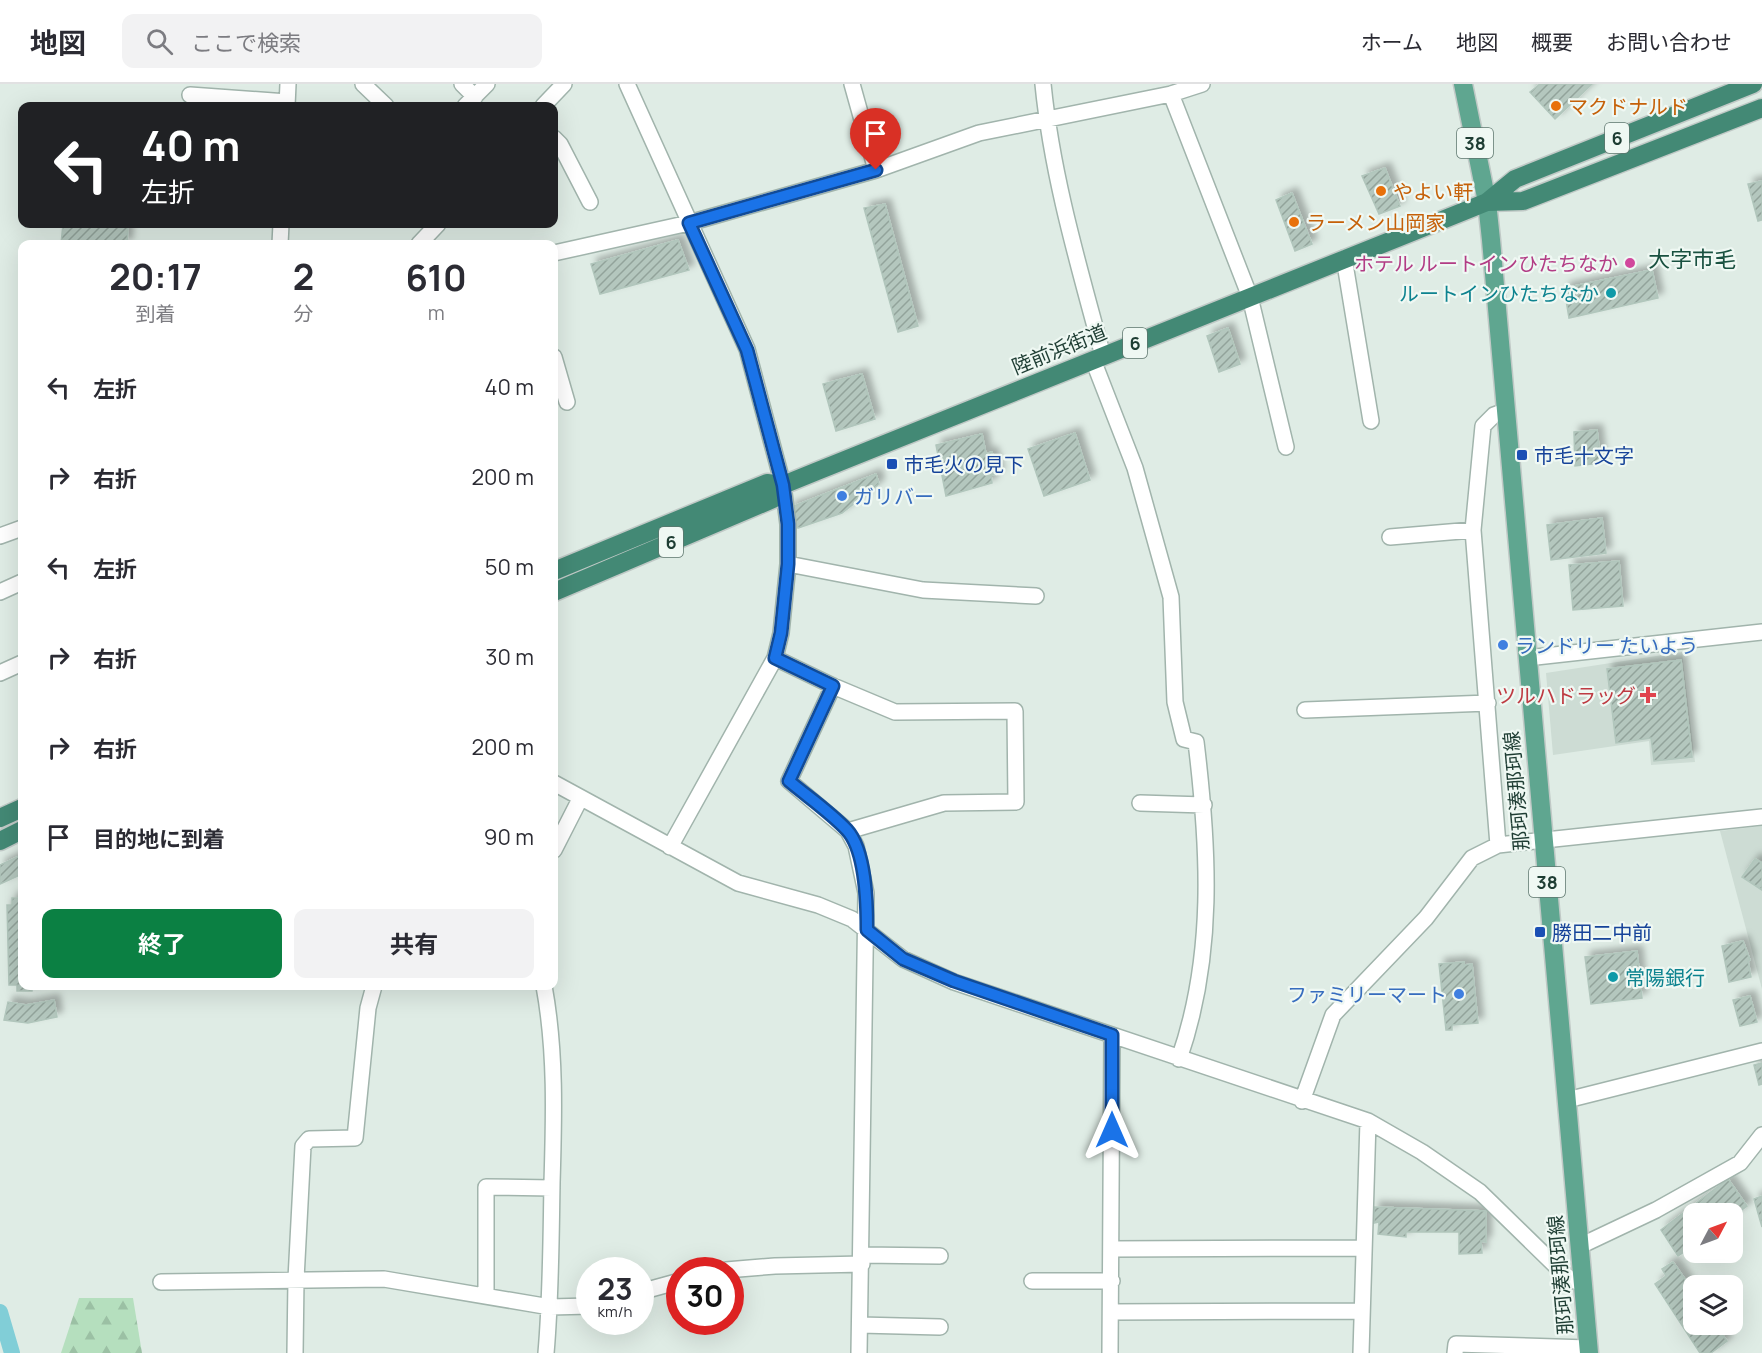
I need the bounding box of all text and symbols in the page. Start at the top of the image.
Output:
search box [122,14,542,68]
text: 地図 [30,23,86,61]
icon: search [143,25,176,58]
text: ここで検索 [191,28,301,58]
text: ホーム [1361,28,1423,56]
text: 地図 [1456,28,1498,56]
text: 概要 [1531,28,1573,56]
text: お問い合わせ [1606,28,1732,56]
place label: マクドナルド [1568,93,1688,120]
marker: マクドナルド [1549,99,1563,113]
pin [850,108,901,170]
text: 40 m [141,116,240,174]
icon: arrive [859,117,892,150]
road number: 6 [1605,123,1629,153]
icon: left [42,126,120,204]
road number: 38 [1457,128,1493,158]
text: 左折 [141,173,195,210]
place label: やよい軒 [1393,178,1473,205]
marker: やよい軒 [1374,184,1388,198]
place label: ラーメン山岡家 [1306,209,1445,236]
marker: ラーメン山岡家 [1287,215,1301,229]
district label: 大字市毛 [1648,244,1736,274]
place label: ホテル ルートインひたちなか [1354,250,1618,277]
text: 20:17 [109,252,202,301]
text: 2 [293,252,314,301]
text: 610 [406,253,467,302]
marker: ホテル ルートインひたちなか [1623,256,1637,270]
place label: ルートインひたちなか [1399,280,1599,307]
marker: ルートインひたちなか [1604,286,1618,300]
text: m [428,299,445,326]
text: 到着 [135,300,175,327]
text: 分 [294,300,314,327]
street label: 陸前浜街道 [1008,318,1110,380]
road number: 6 [1123,328,1147,358]
icon: left [42,371,75,404]
text: 40 m [485,372,534,402]
text: 左折 [93,374,137,404]
place label: 市毛十文字 [1534,442,1634,469]
marker: 市毛十文字 [1515,448,1529,462]
place label: 市毛火の見下 [904,451,1024,478]
marker: 市毛火の見下 [885,457,899,471]
icon: right [42,461,75,494]
text: 200 m [472,462,534,492]
text: 右折 [93,464,137,494]
place label: ガリバー [854,483,934,510]
marker: ガリバー [835,489,849,503]
road number: 6 [659,527,683,557]
icon: left [42,551,75,584]
text: 50 m [485,552,534,582]
text: 左折 [93,554,137,584]
place label: ランドリー たいよう [1515,632,1699,659]
marker: ランドリー たいよう [1496,638,1510,652]
icon: right [42,641,75,674]
text: 30 m [485,642,534,672]
text: 右折 [93,644,137,674]
place label: ツルハドラッグ [1496,682,1636,709]
marker: ツルハドラッグ [1641,688,1655,702]
street label: 那珂湊那珂線 [1497,730,1535,852]
icon: right [42,731,75,764]
text: 200 m [472,732,534,762]
text: 右折 [93,734,137,764]
icon: arrive [42,821,75,854]
text: 90 m [484,822,534,852]
text: 目的地に到着 [93,824,225,854]
road number: 38 [1529,867,1565,897]
button: 終了 [42,909,282,978]
button: 共有 [294,909,534,978]
place label: 勝田二中前 [1552,919,1652,946]
marker: 勝田二中前 [1533,925,1547,939]
place label: 常陽銀行 [1625,964,1705,991]
marker: 常陽銀行 [1606,970,1620,984]
place label: ファミリーマート [1287,981,1447,1008]
marker: ファミリーマート [1452,987,1466,1001]
position arrow [1080,1098,1144,1162]
north arrow [1683,1203,1743,1263]
map controls [1683,1203,1743,1335]
street label: 那珂湊那珂線 [1541,1214,1579,1336]
speed limit sign: 30 [666,1257,744,1335]
text: 23 [597,1268,633,1309]
button: layers [1683,1275,1743,1335]
text: km/h [598,1301,632,1322]

